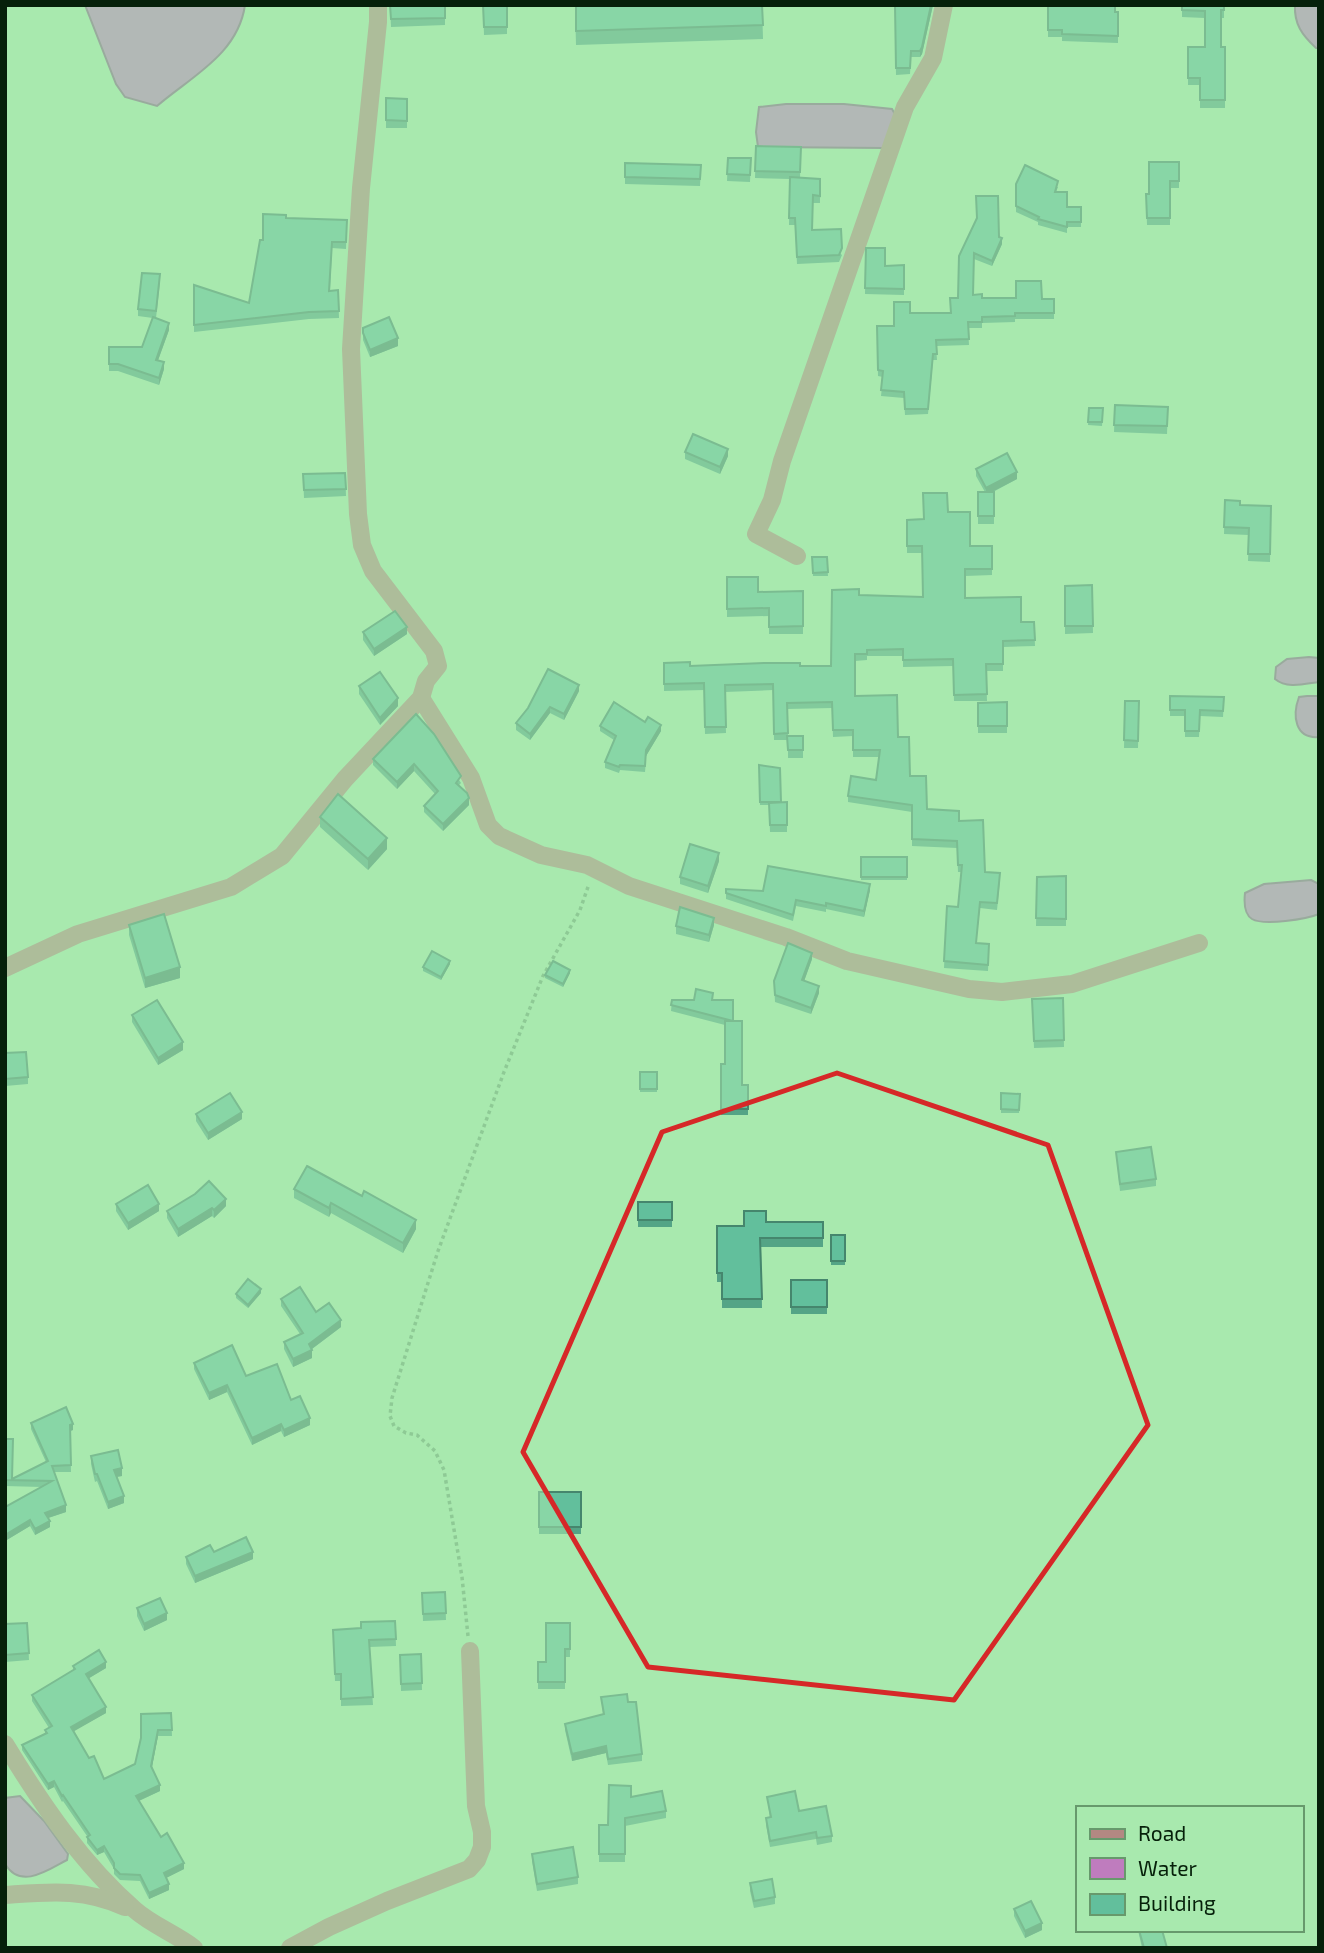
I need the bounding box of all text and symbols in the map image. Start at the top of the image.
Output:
legend [1076,1806,1303,1932]
text: Road [1138,1820,1186,1845]
text: Water [1138,1855,1197,1880]
text: Building [1138,1890,1216,1915]

